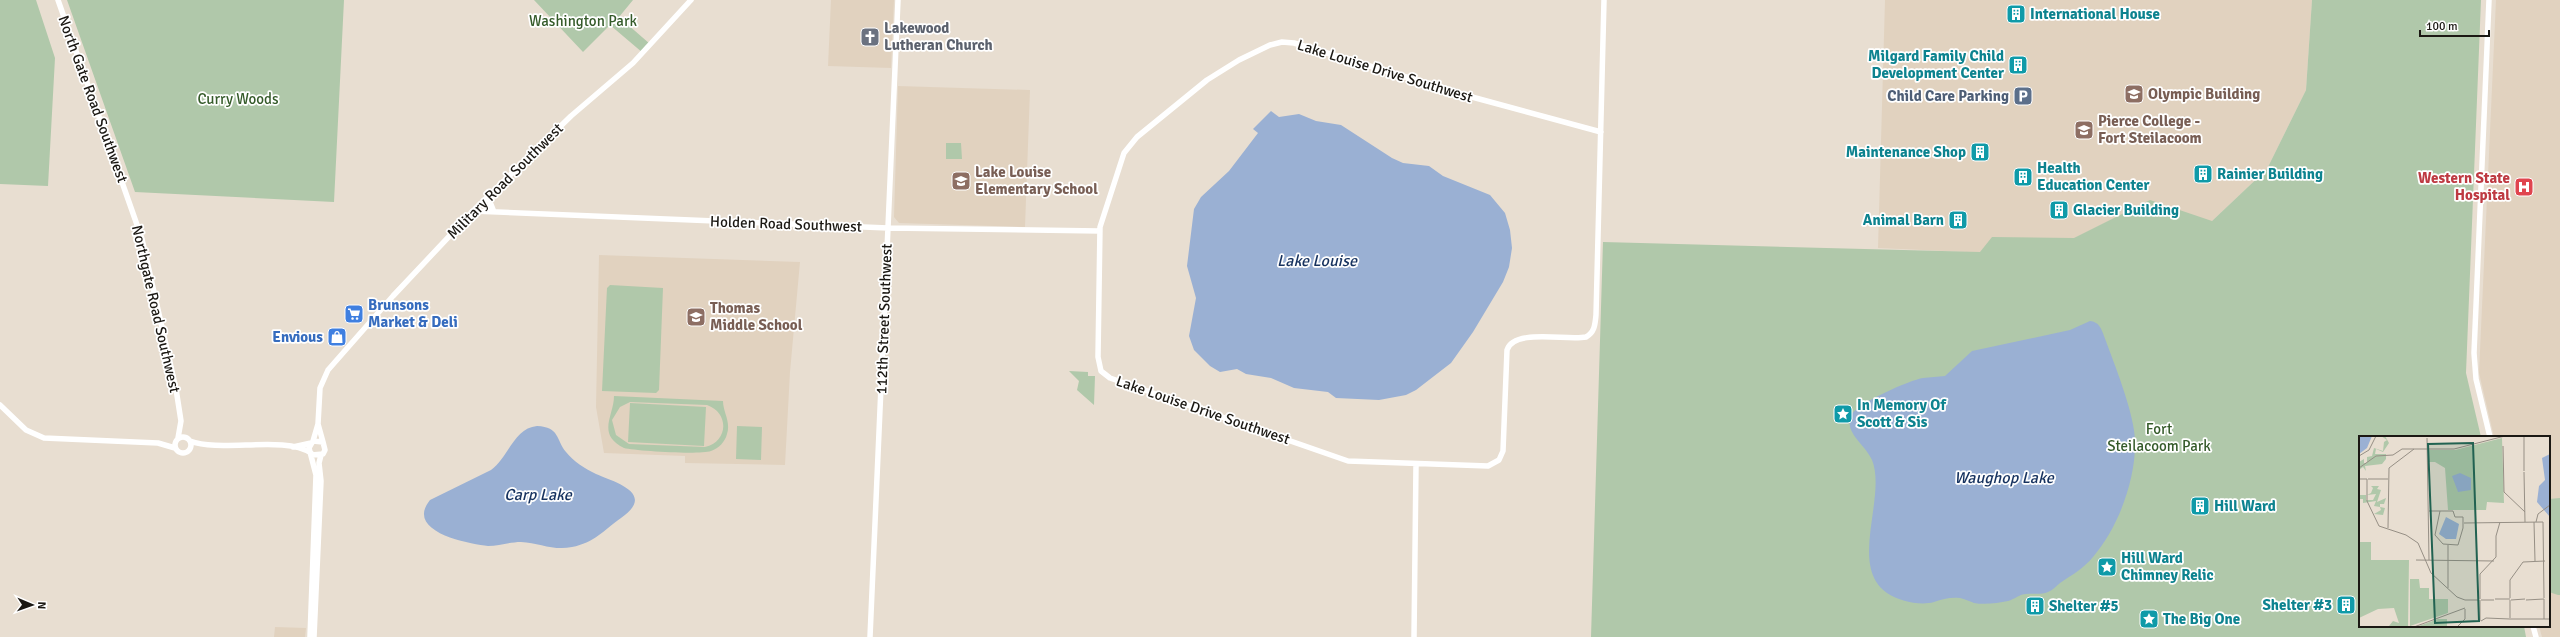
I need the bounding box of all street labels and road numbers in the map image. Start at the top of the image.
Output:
street label: North Gate Road Southwest [54,13,132,185]
street label: Lake Louise Drive Southwest [1295,36,1475,106]
street label: Military Road Southwest [443,119,567,243]
street label: Holden Road Southwest [710,212,862,236]
street label: Northgate Road Southwest [128,223,184,395]
street label: 112th Street Southwest [872,243,896,395]
street label: Lake Louise Drive Southwest [1114,372,1292,448]

